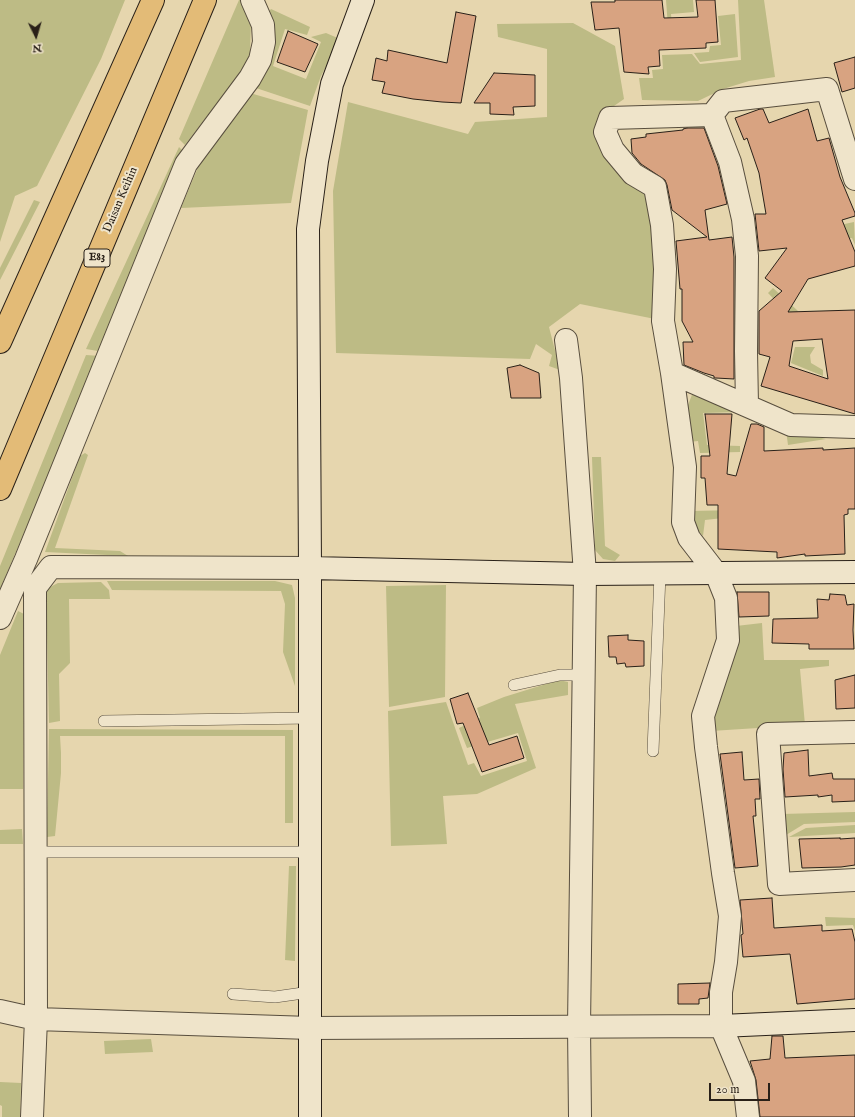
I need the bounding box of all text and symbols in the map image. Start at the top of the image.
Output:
north arrow [16,16,56,56]
text: N [32,41,42,55]
street label: Daisan Keihin [101,165,141,235]
road number: E83 [84,249,110,267]
scale bar [711,1075,772,1101]
text: 20 m [716,1082,739,1097]

